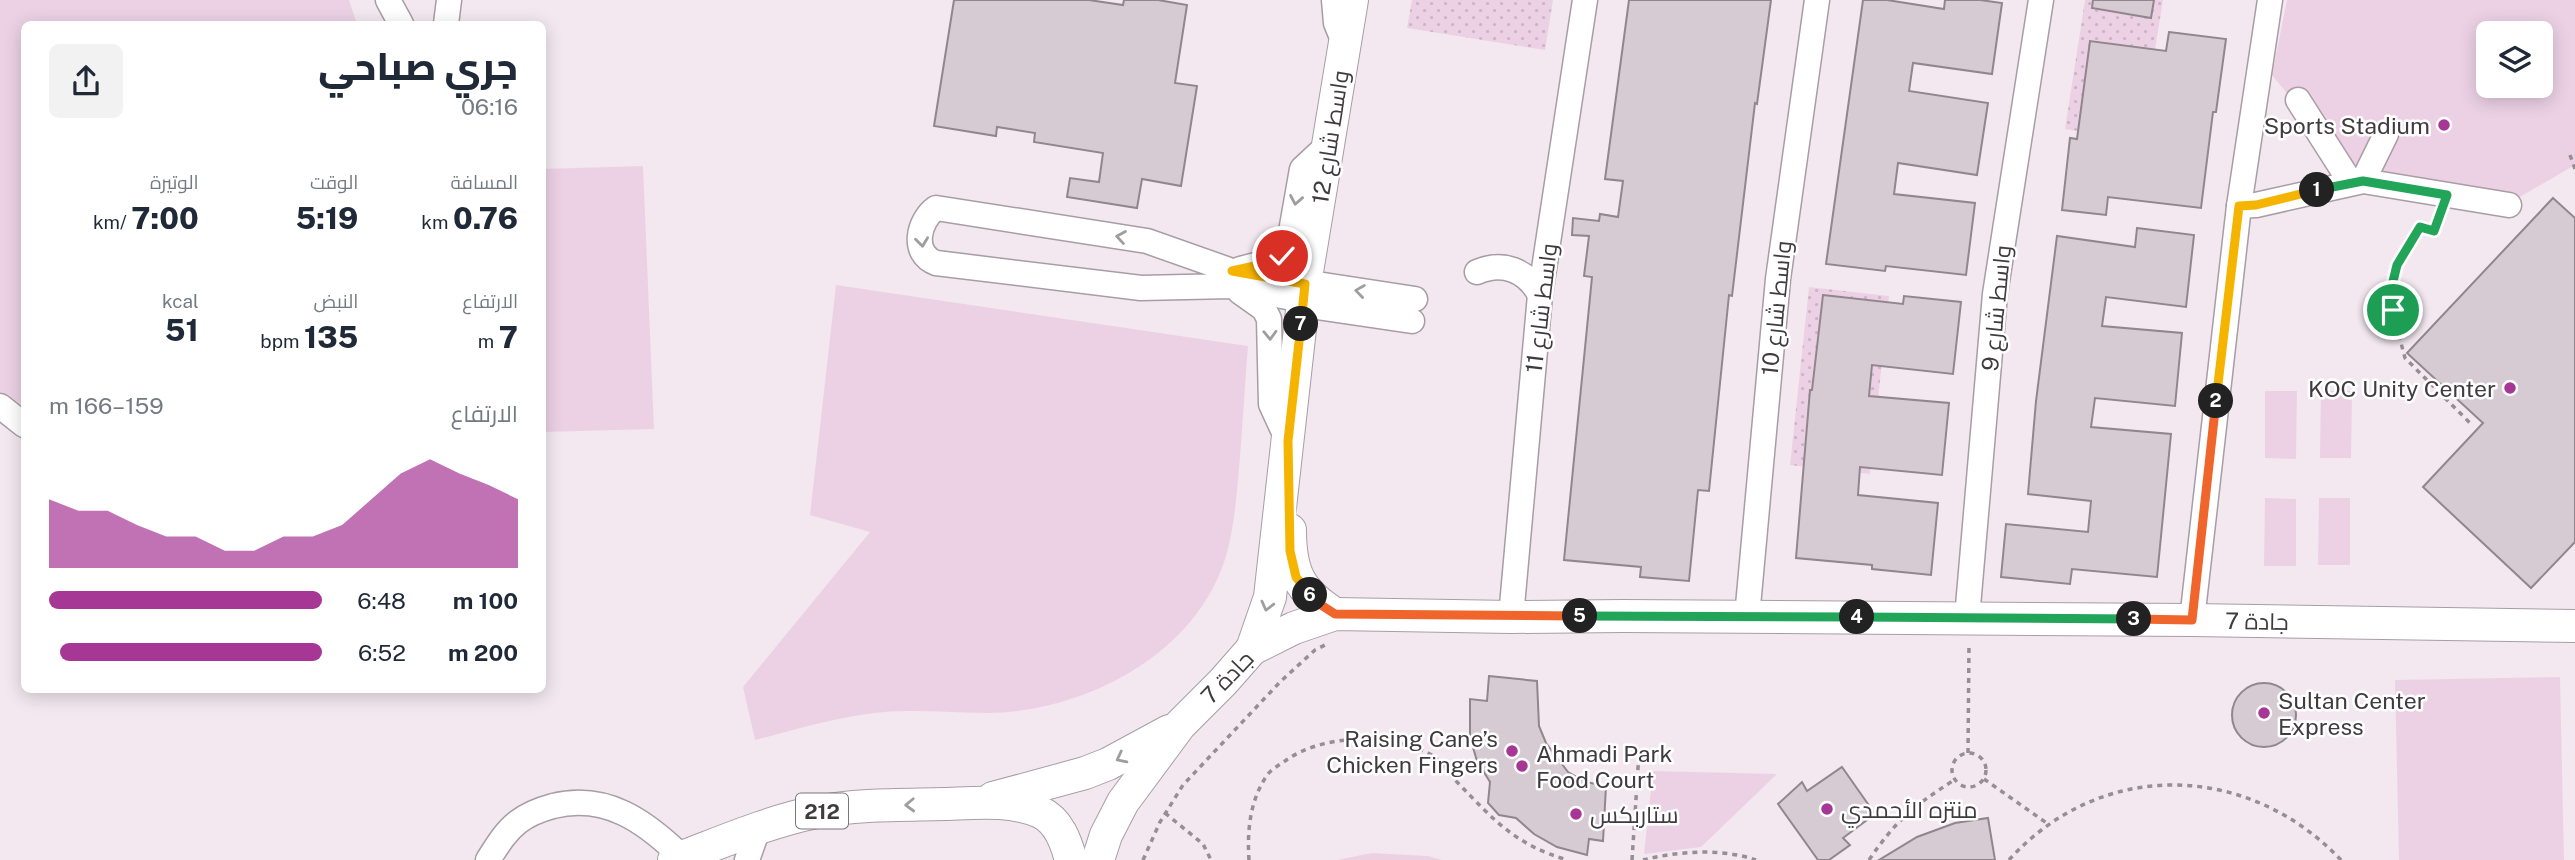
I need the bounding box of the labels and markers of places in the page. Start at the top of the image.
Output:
place label: Sports Stadium [2264,112,2430,139]
marker: Sports Stadium [2436,117,2452,133]
pin: 1 [2300,172,2334,208]
pin [1252,226,1312,286]
pin [2363,280,2423,340]
pin: 7 [1284,306,1318,342]
place label: KOC Unity Center [2308,375,2496,402]
marker: KOC Unity Center [2502,380,2518,396]
pin: 2 [2198,384,2234,418]
pin: 6 [1292,578,1328,612]
pin: 5 [1562,598,1598,634]
pin: 4 [1840,600,1874,634]
pin: 3 [2116,602,2152,636]
place label: Sultan Center Express [2278,687,2426,740]
marker: Sultan Center Express [2256,705,2272,721]
place label: Raising Cane’s Chicken Fingers [1326,725,1498,778]
place label: Ahmadi Park Food Court [1536,740,1672,793]
marker: Raising Cane’s Chicken Fingers [1504,743,1520,759]
marker: Ahmadi Park Food Court [1514,758,1530,774]
place label: منتزه الأحمدي [1841,796,1977,828]
place label: ستاربكس [1590,801,1679,829]
marker: منتزه الأحمدي [1819,801,1835,817]
marker: ستاربكس [1568,806,1584,822]

